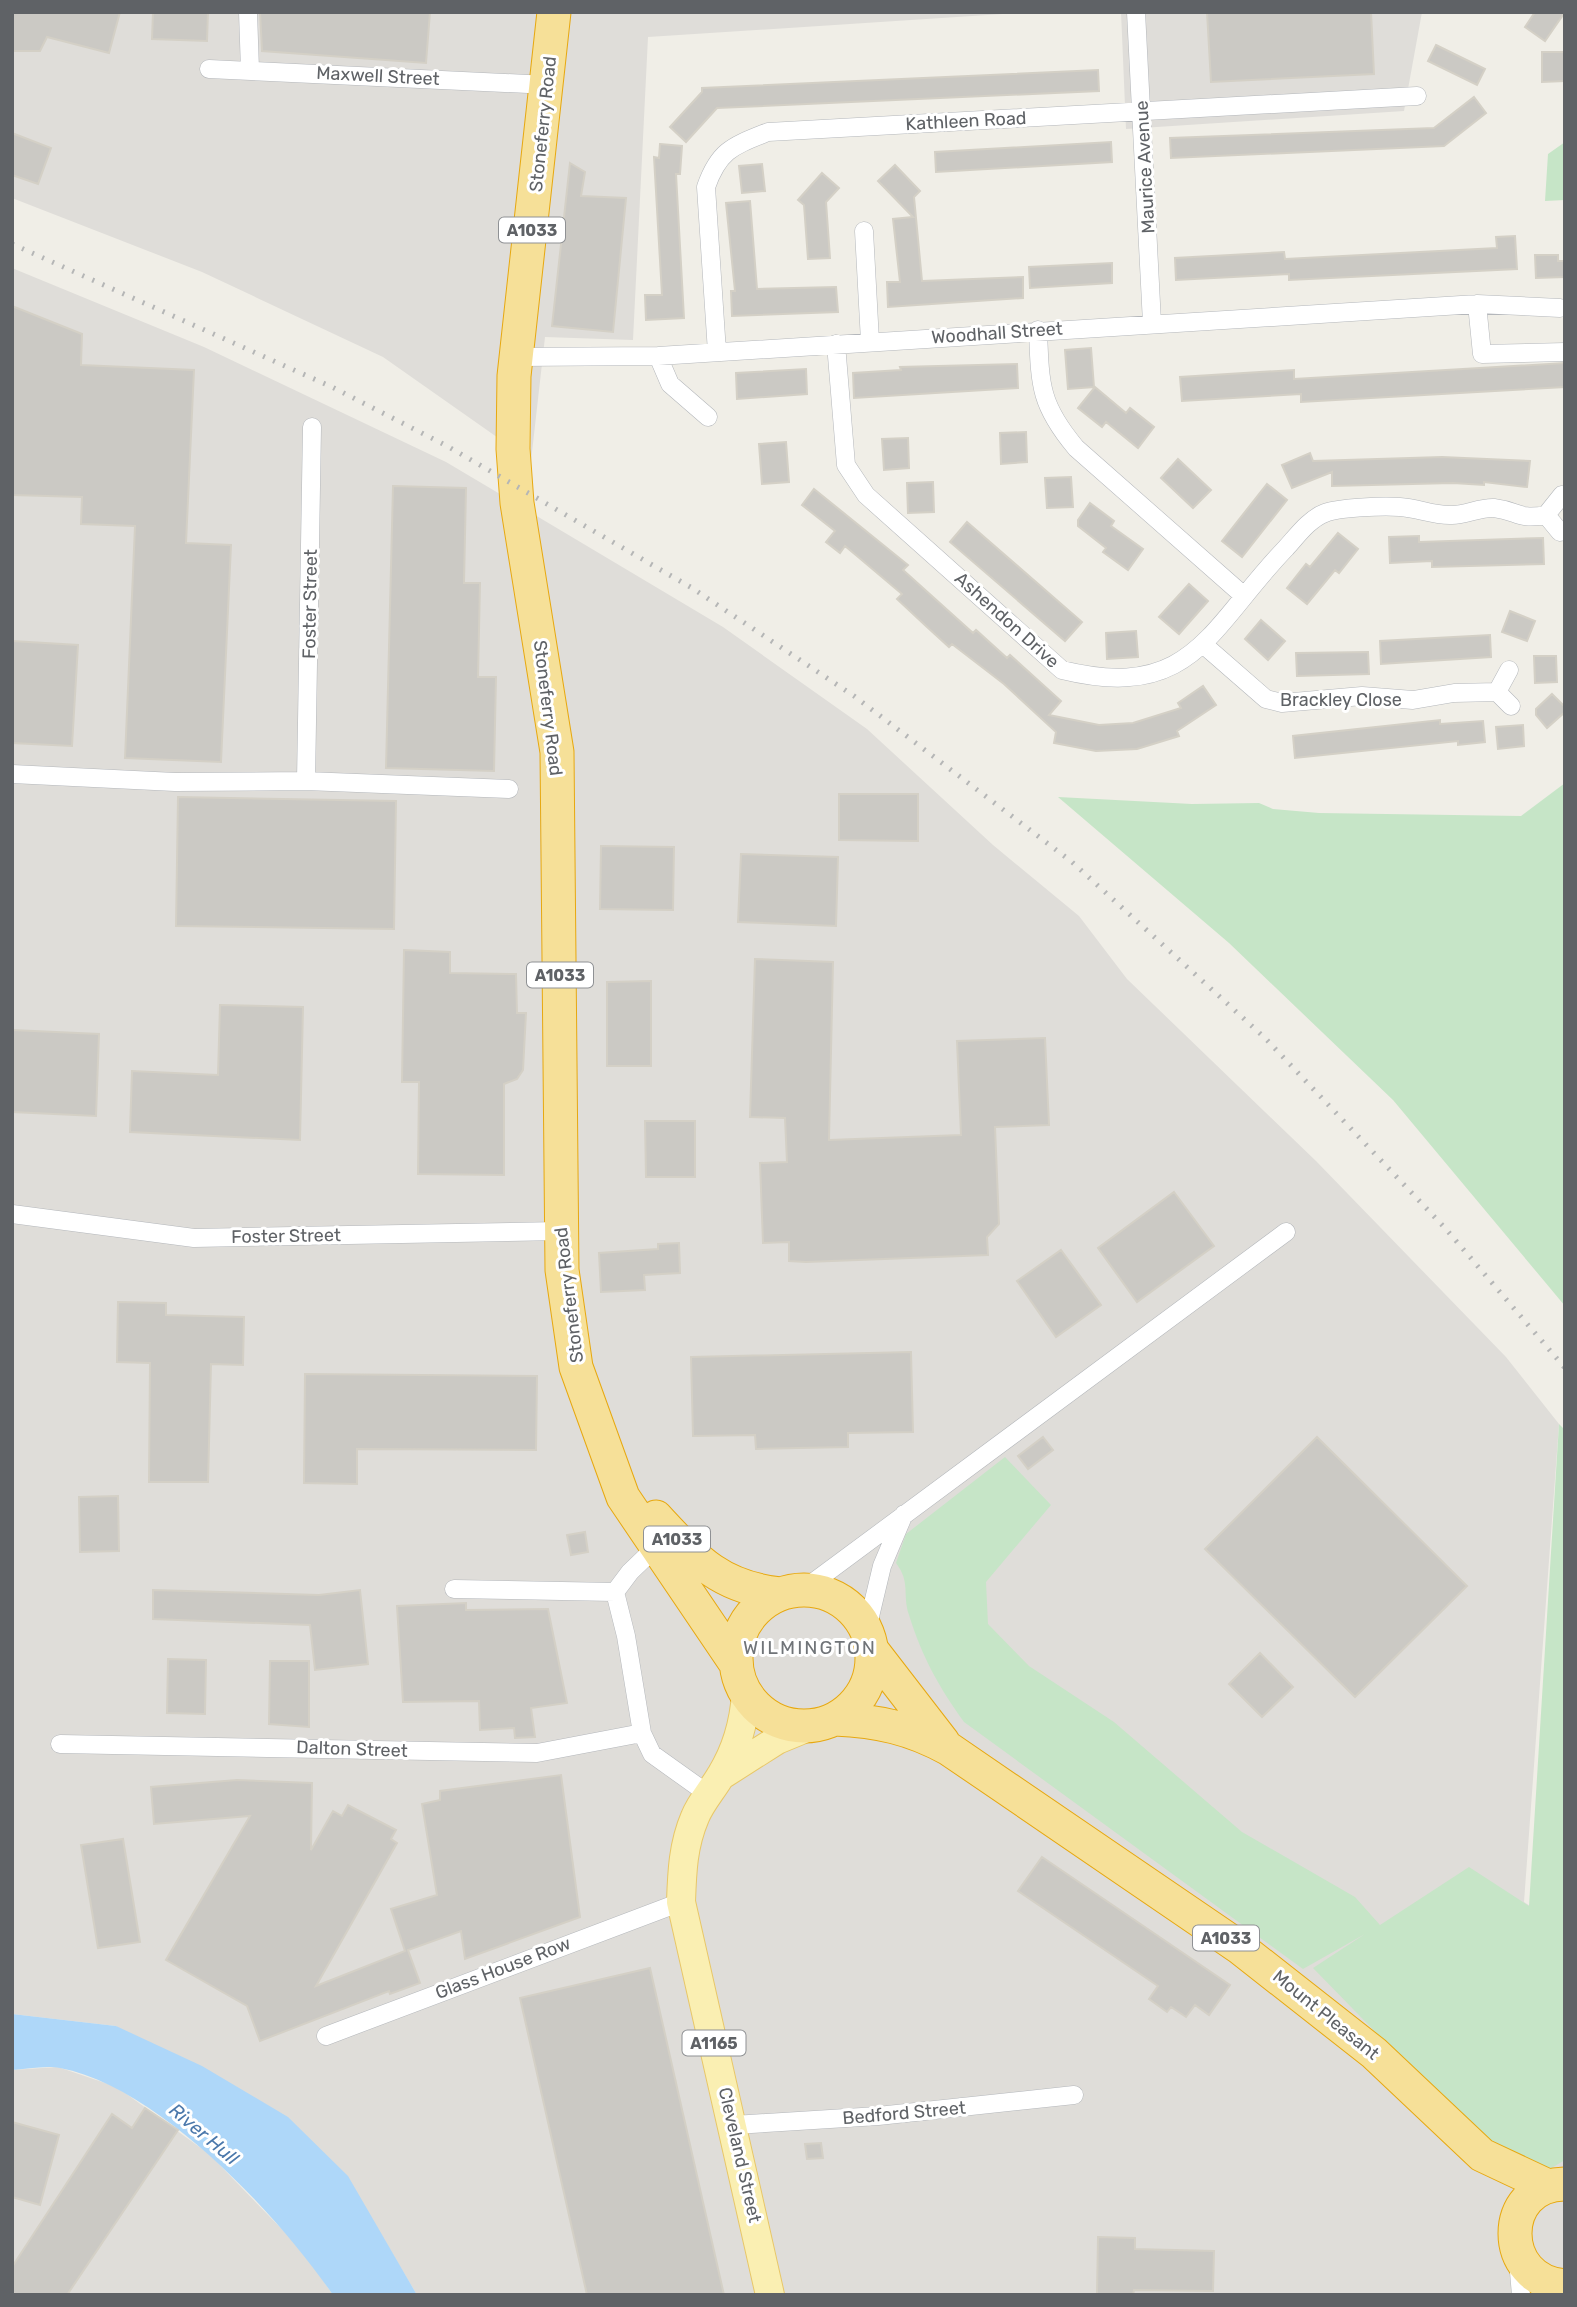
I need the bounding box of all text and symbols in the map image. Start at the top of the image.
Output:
street label: Stoneferry Road [525,55,561,193]
street label: Maxwell Street [316,62,440,90]
street label: Maurice Avenue [1131,100,1159,234]
street label: Kathleen Road [905,107,1027,135]
road number: A1033 [499,218,565,242]
street label: Woodhall Street [931,317,1063,349]
street label: Foster Street [298,549,322,659]
street label: Ashendon Drive [950,567,1064,673]
street label: Stoneferry Road [529,639,567,777]
street label: Brackley Close [1280,689,1402,711]
road number: A1033 [527,962,593,987]
street label: Foster Street [231,1224,341,1248]
street label: Stoneferry Road [550,1226,588,1364]
road number: A1033 [644,1526,710,1552]
district label: WILMINGTON [743,1636,877,1659]
street label: Dalton Street [296,1736,408,1762]
road number: A1033 [1193,1926,1259,1950]
street label: Glass House Row [432,1932,574,2004]
street label: Mount Pleasant [1268,1965,1384,2065]
road number: A1165 [682,2030,746,2056]
street label: Cleveland Street [714,2085,766,2225]
street label: Bedford Street [841,2097,967,2129]
water label: River Hull [165,2098,244,2170]

